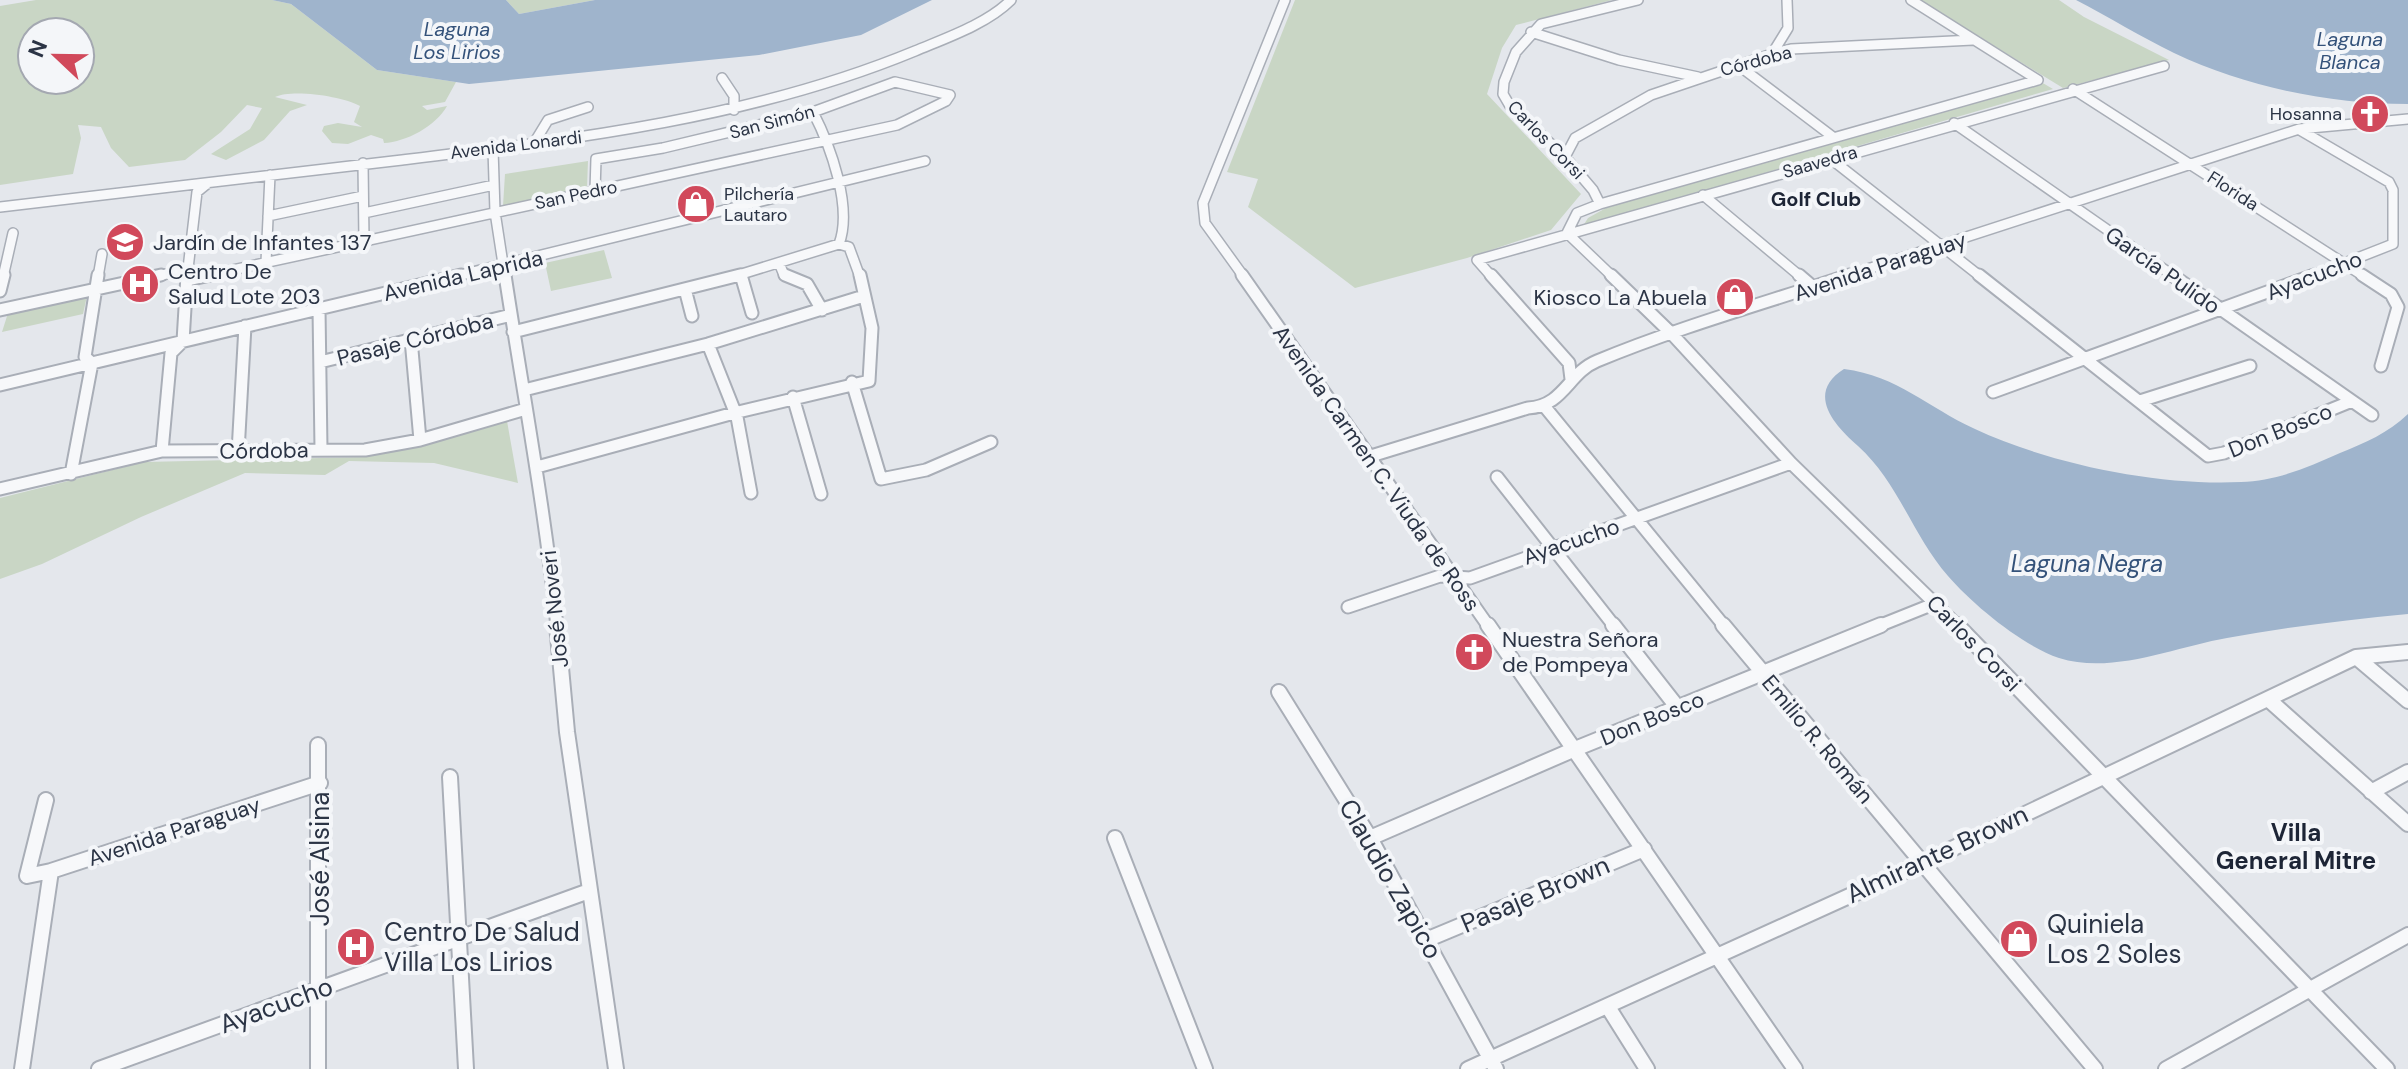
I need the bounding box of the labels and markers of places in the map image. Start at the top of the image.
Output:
church icon: Hosanna [2349,93,2391,135]
place label: Hosanna [2270,102,2342,126]
place label: Pilchería Lautaro [724,182,794,227]
shop icon: Pilchería Lautaro [675,183,717,225]
school or university icon: Jardín de Infantes 137 [104,221,146,263]
place label: Jardín de Infantes 137 [153,228,371,257]
place label: Centro De Salud Lote 203 [168,257,321,311]
hospital icon: Centro De Salud Lote 203 [119,263,161,305]
shop icon: Kiosco La Abuela [1714,276,1756,318]
place label: Kiosco La Abuela [1534,283,1707,312]
place label: Nuestra Señora de Pompeya [1502,625,1659,679]
church icon: Nuestra Señora de Pompeya [1453,631,1495,673]
place label: Quiniela Los 2 Soles [2047,907,2182,971]
place label: Centro De Salud Villa Los Lirios [384,915,580,979]
shop icon: Quiniela Los 2 Soles [1998,918,2040,960]
hospital icon: Centro De Salud Villa Los Lirios [335,926,377,968]

